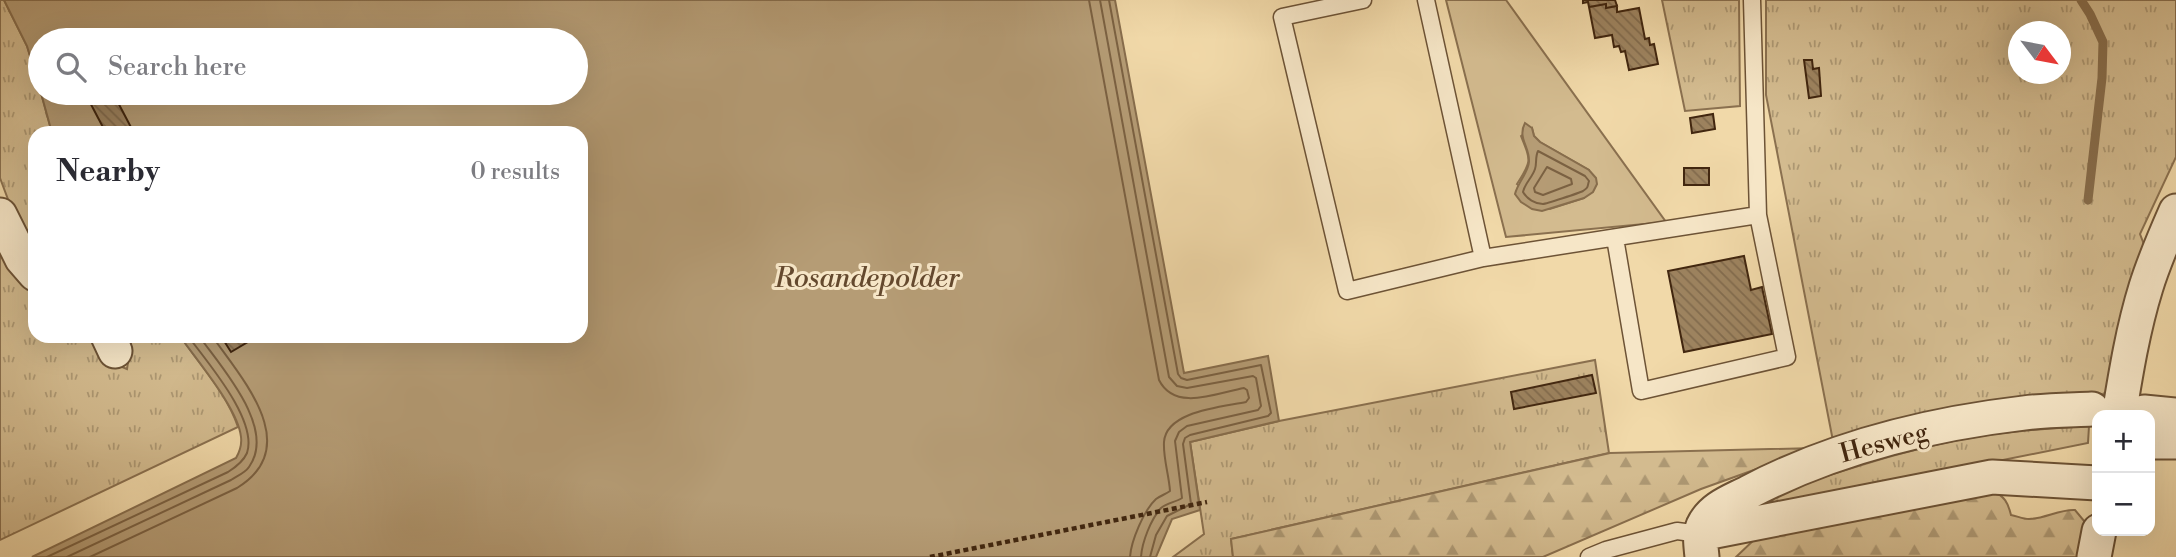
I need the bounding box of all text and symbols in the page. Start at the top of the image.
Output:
north arrow [2008,21,2071,84]
search box [28,28,588,105]
icon: search [52,48,90,86]
text: Search here [108,51,247,83]
text: Nearby [56,153,160,191]
text: 0 results [470,158,560,186]
water label: Rosandepolder [773,261,961,296]
map controls [2092,410,2155,536]
button: + [2092,410,2155,473]
street label: Hesweg [1836,416,1932,470]
button: − [2092,473,2155,536]

